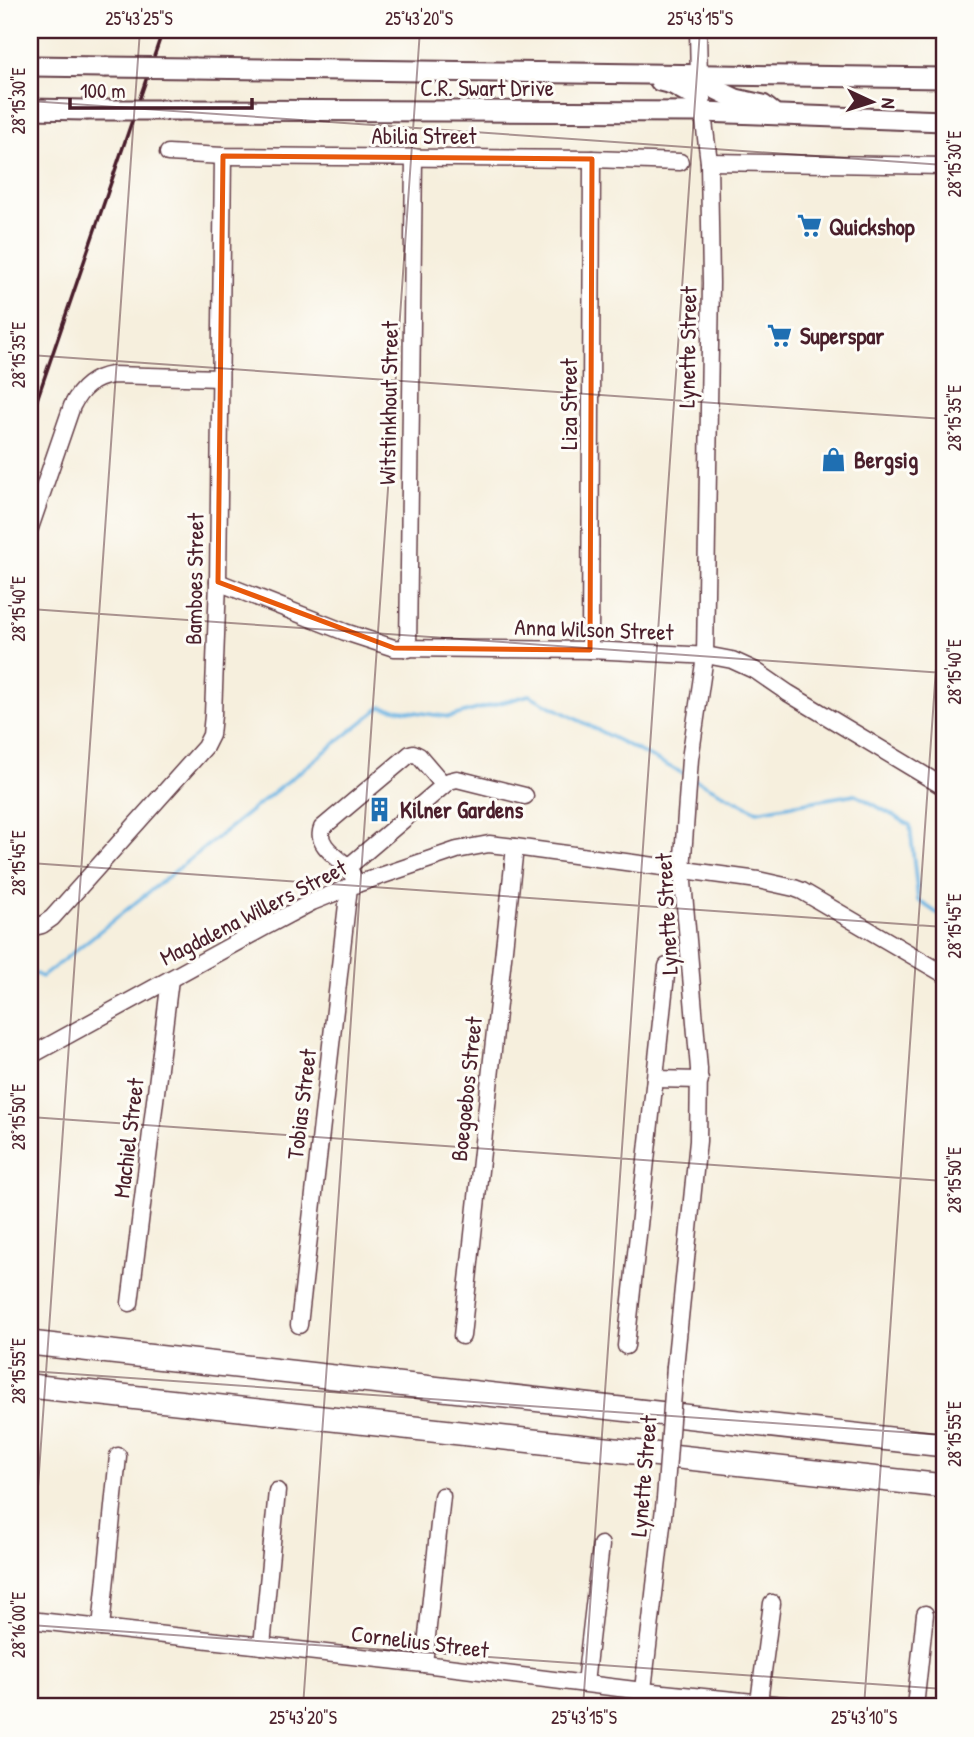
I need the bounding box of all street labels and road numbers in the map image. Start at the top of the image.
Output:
street label: C.R. Swart Drive [420,72,554,103]
street label: Abilia Street [372,120,478,151]
street label: Lynette Street [670,285,704,408]
street label: Witstinkhout Street [371,320,405,485]
street label: Liza Street [553,357,584,450]
street label: Bamboes Street [177,512,211,645]
street label: Anna Wilson Street [514,611,675,647]
street label: Magdalena Willers Street [154,851,353,973]
street label: Lynette Street [647,851,685,976]
street label: Boegoebos Street [443,1014,489,1163]
street label: Tobias Street [279,1046,323,1161]
street label: Machiel Street [105,1075,151,1200]
street label: Lynette Street [622,1413,664,1538]
street label: Cornelius Street [349,1617,492,1665]

